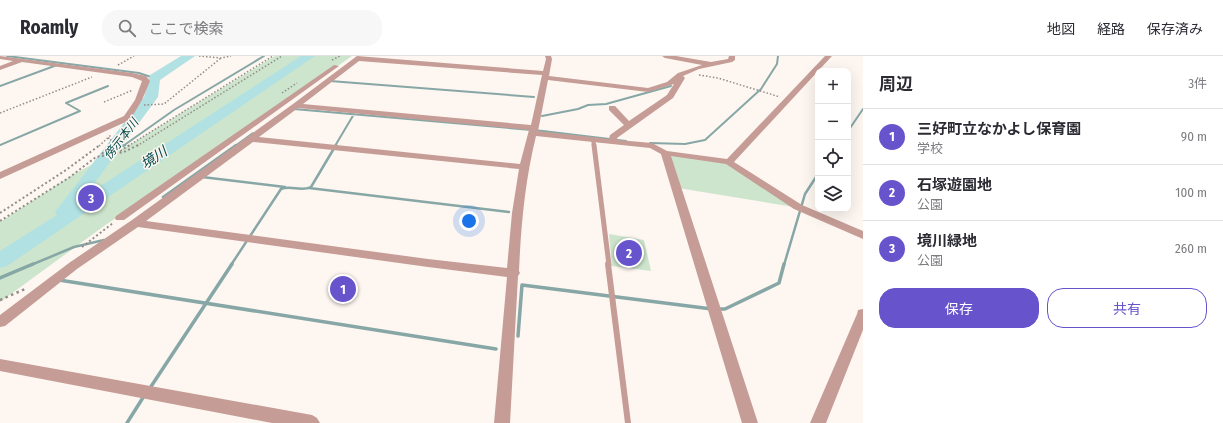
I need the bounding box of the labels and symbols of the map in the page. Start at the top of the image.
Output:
water label: 傍示本川 [101,114,143,162]
water label: 境川 [138,142,172,173]
pin: 3 [78,183,104,213]
your location [459,211,479,231]
pin: 2 [616,238,642,268]
pin: 1 [330,274,356,304]

